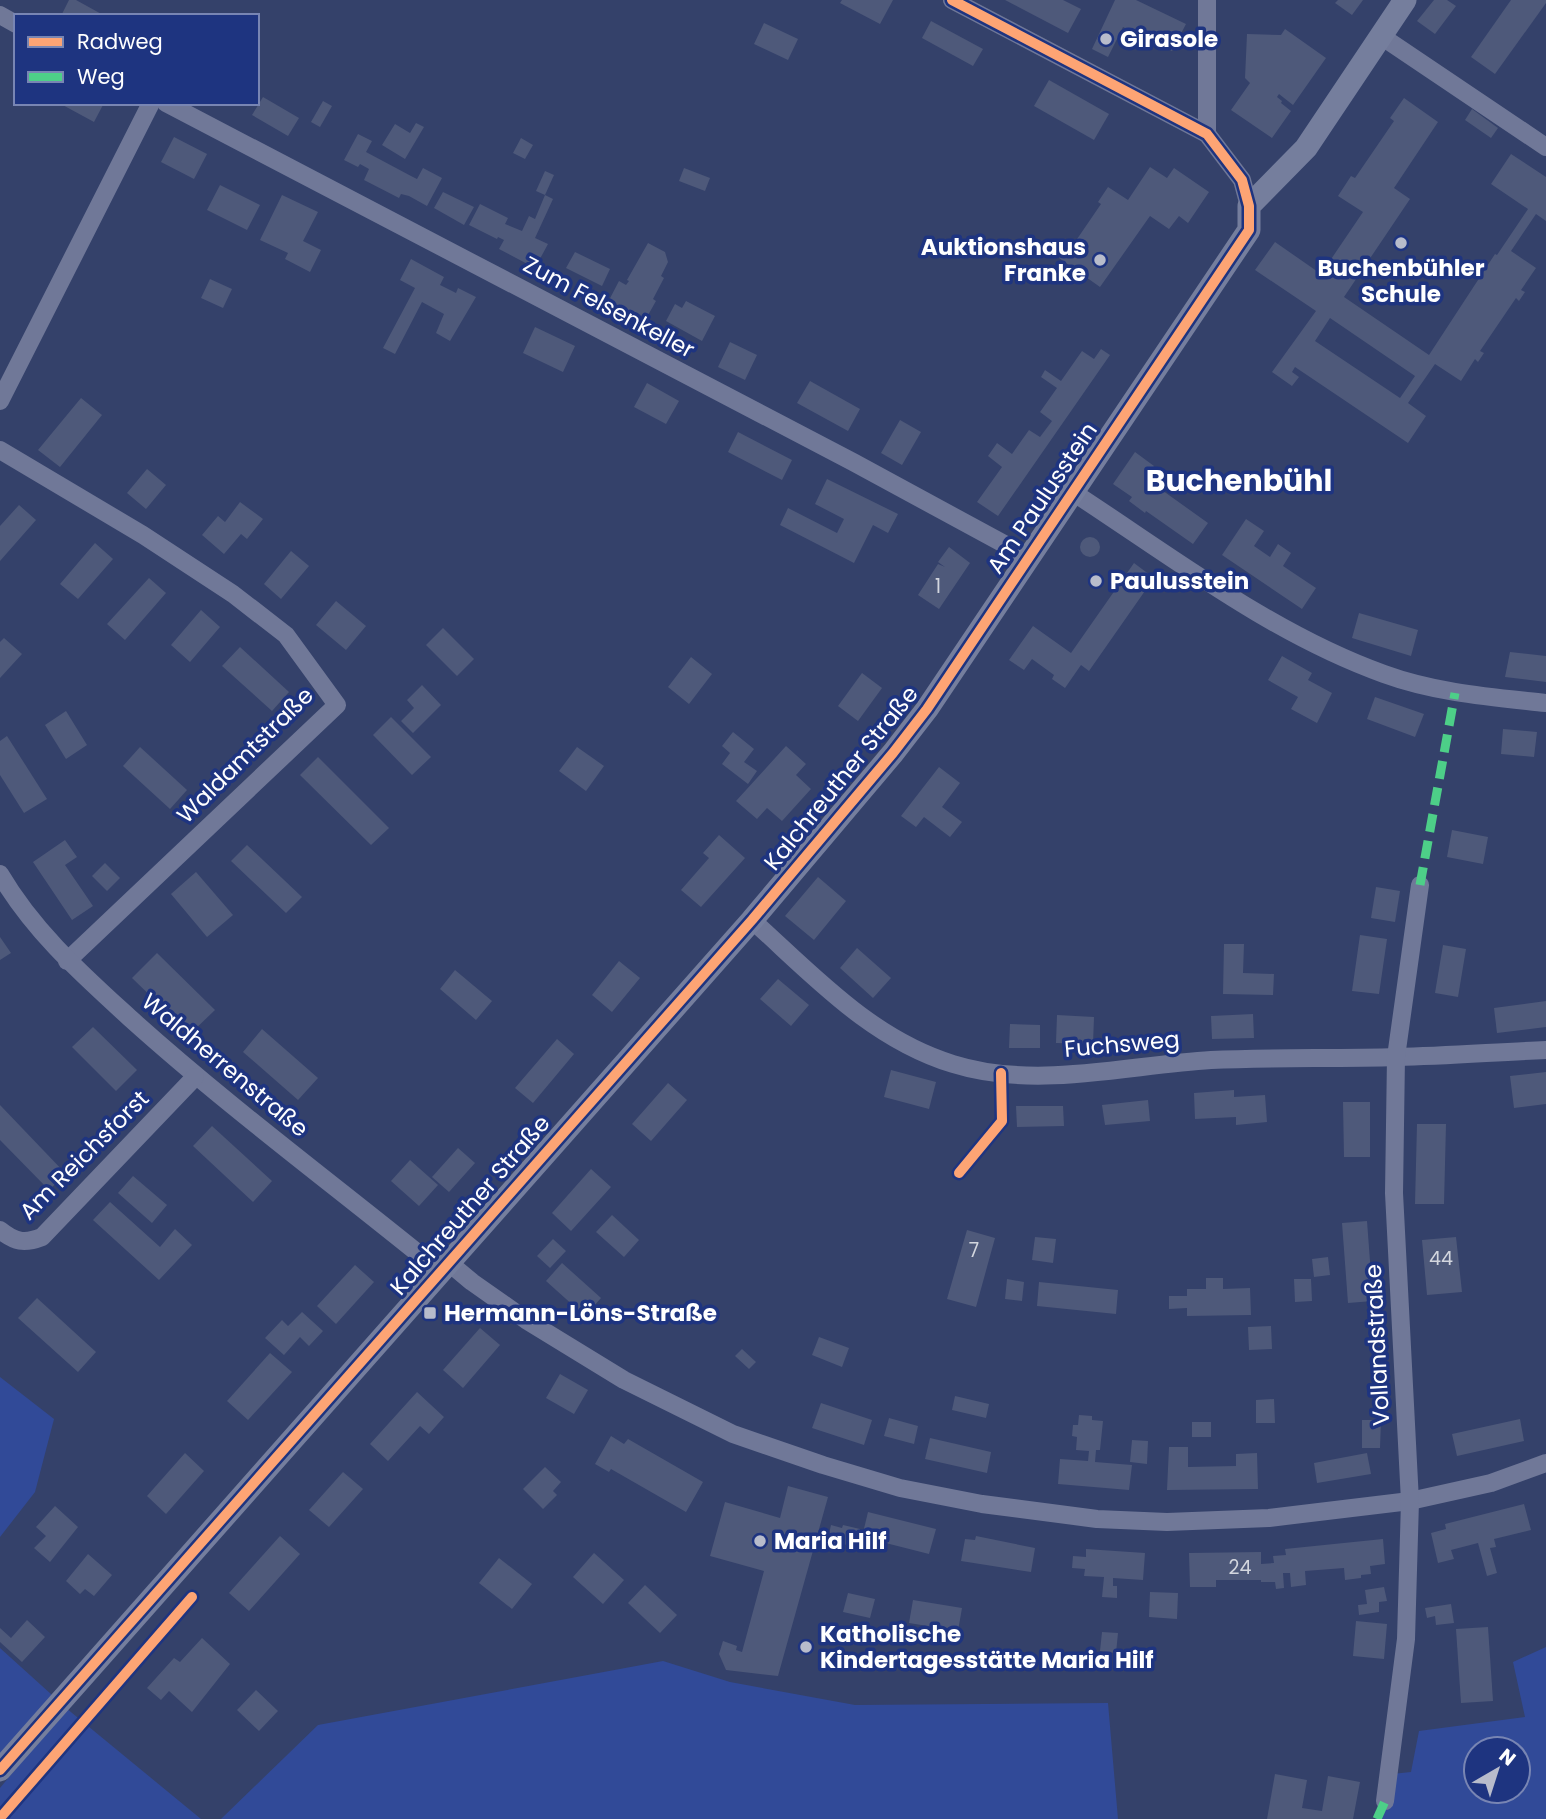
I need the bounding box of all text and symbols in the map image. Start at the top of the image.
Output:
legend [14,14,259,105]
place label: Girasole [1120,23,1218,55]
text: Radweg [77,27,163,56]
marker: Girasole [1098,31,1114,47]
text: Weg [77,62,125,91]
place label: Auktionshaus Franke [921,231,1086,289]
marker: Buchenbühler Schule [1393,235,1409,251]
street label: Zum Felsenkeller [518,248,700,366]
marker: Auktionshaus Franke [1092,252,1108,268]
place label: Buchenbühler Schule [1317,252,1485,310]
street label: Am Paulusstein [979,416,1105,580]
district label: Buchenbühl [1146,459,1332,502]
place label: Paulusstein [1110,565,1249,597]
house number: 1 [935,573,941,600]
marker: Paulusstein [1088,573,1104,589]
street label: Kalchreuther Straße [756,679,926,877]
street label: Waldamtstraße [170,680,320,830]
street label: Waldherrenstraße [135,986,315,1144]
street label: Fuchsweg [1063,1023,1181,1065]
street label: Am Reichsforst [12,1083,156,1227]
street label: Kalchreuther Straße [383,1108,557,1302]
house number: 7 [969,1237,979,1264]
house number: 44 [1429,1245,1453,1272]
street label: Vollandstraße [1357,1263,1397,1427]
place label: Hermann-Löns-Straße [444,1297,717,1329]
marker: Hermann-Löns-Straße [422,1305,438,1321]
place label: Maria Hilf [774,1525,887,1557]
marker: Maria Hilf [752,1533,768,1549]
house number: 24 [1229,1554,1251,1581]
place label: Katholische Kindertagesstätte Maria Hilf [820,1618,1154,1676]
marker: Katholische Kindertagesstätte Maria Hilf [798,1639,814,1655]
north arrow [1462,1735,1532,1805]
text: N [1493,1742,1521,1772]

